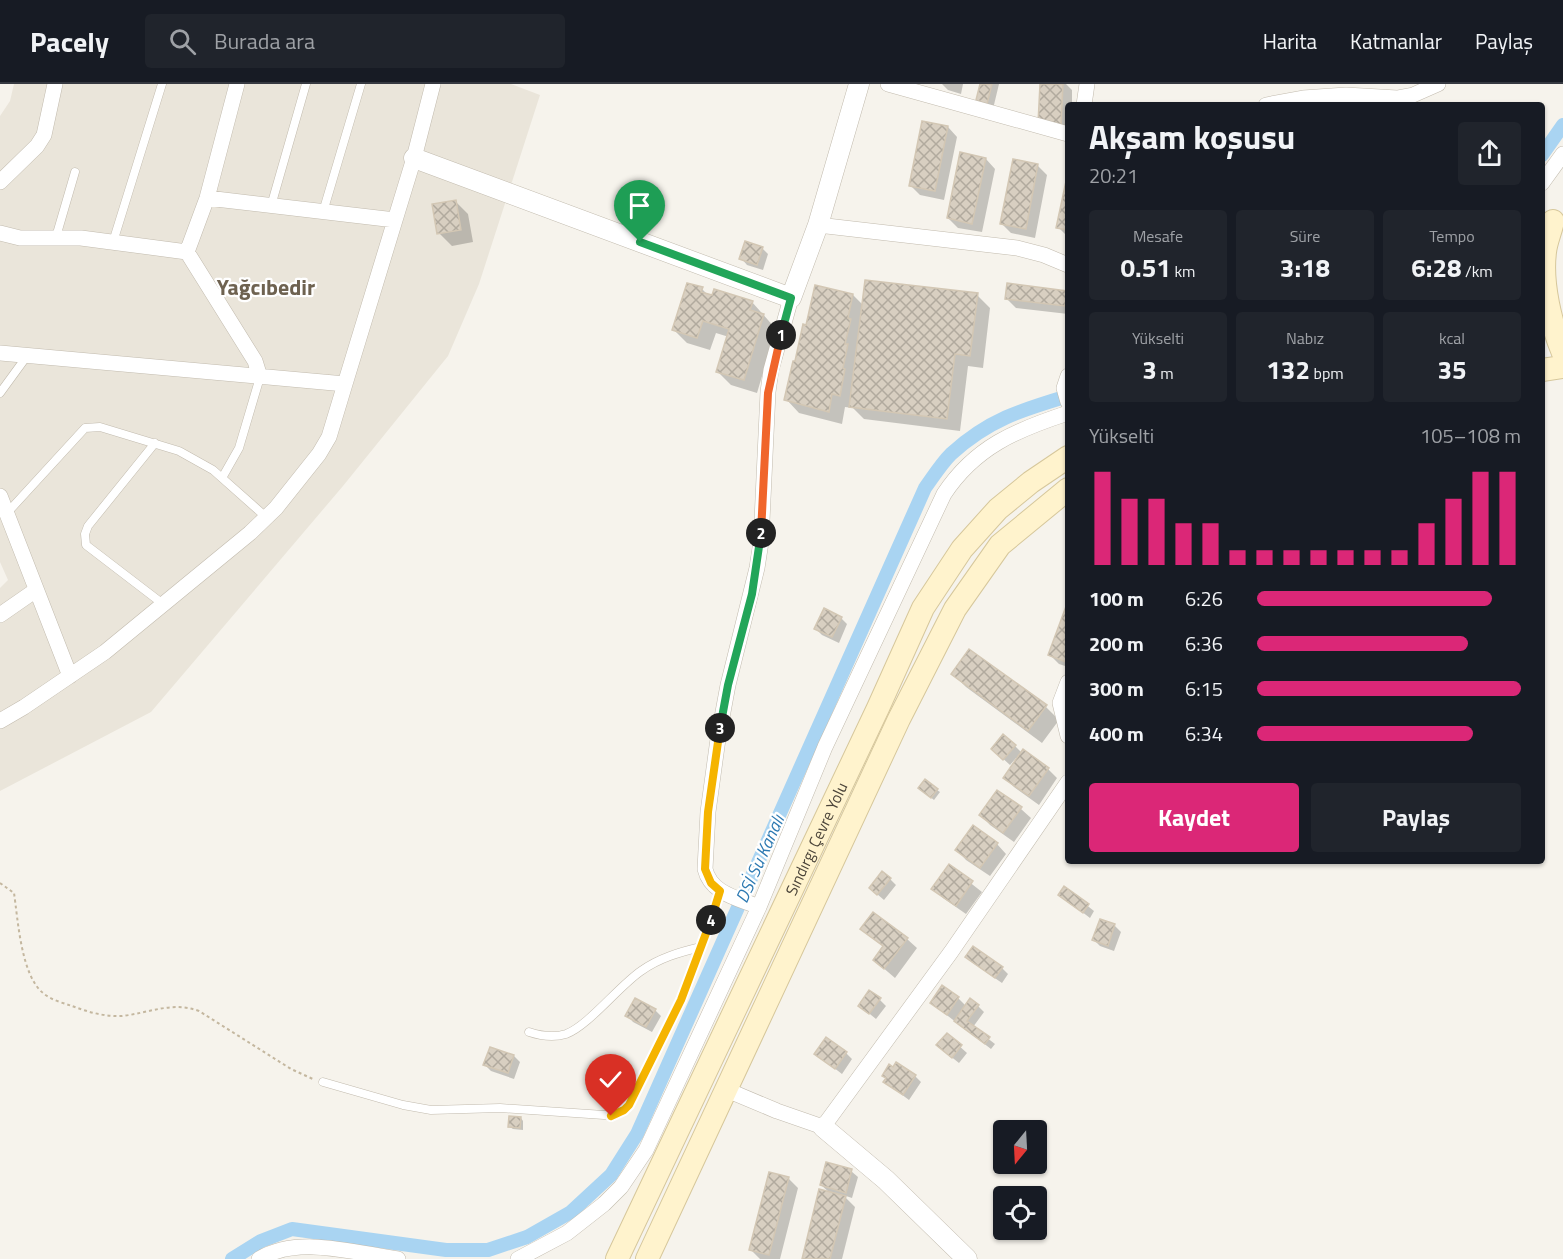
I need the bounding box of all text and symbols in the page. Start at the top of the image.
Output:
search box [145,14,565,68]
text: Pacely [30,20,109,63]
text: Burada ara [214,24,315,58]
icon: search [166,25,199,58]
text: Harita [1263,25,1317,57]
text: Katmanlar [1350,25,1442,57]
text: Paylaş [1475,25,1533,57]
text: Akşam koşusu [1089,112,1295,162]
button: share [1458,122,1521,185]
text: 20:21 [1089,160,1138,191]
pin [614,180,665,242]
icon: arrive [623,189,656,222]
text: Mesafe [1133,224,1183,248]
text: Süre [1290,224,1320,248]
text: Tempo [1429,224,1475,248]
text: 0.51 [1121,248,1171,287]
text: 3:18 [1280,248,1330,287]
text: 6:28 [1411,248,1462,287]
text: km [1171,259,1195,283]
text: /km [1462,259,1493,283]
district label: Yağcıbedir [217,270,315,304]
pin: 1 [766,320,796,350]
text: 1 [777,323,785,347]
text: Yükselti [1132,326,1184,350]
text: Nabız [1286,326,1324,350]
text: kcal [1439,326,1465,350]
text: 3 [1142,350,1157,389]
text: 132 [1266,350,1310,389]
text: 35 [1437,350,1467,389]
text: m [1157,361,1174,385]
text: bpm [1310,361,1344,385]
text: Yükselti [1089,420,1154,451]
text: 105–108 m [1420,420,1521,451]
pin: 2 [746,518,776,548]
text: 2 [757,521,765,545]
text: 100 m [1089,583,1144,614]
text: 6:26 [1185,583,1223,614]
text: 200 m [1089,628,1144,659]
text: 6:36 [1185,628,1223,659]
text: 300 m [1089,673,1144,704]
text: 6:15 [1185,673,1223,704]
pin: 3 [705,713,735,743]
text: 3 [716,716,724,740]
text: 400 m [1089,718,1144,749]
text: 6:34 [1185,718,1223,749]
street label: Sındırgı Çevre Yolu [779,778,853,899]
button: Kaydet [1089,783,1299,852]
button: Paylaş [1311,783,1521,852]
water label: DSİ Su Kanalı [728,809,791,907]
pin: 4 [696,905,726,935]
text: 4 [707,908,715,932]
pin [585,1054,636,1116]
icon: check [594,1063,627,1096]
north arrow [993,1120,1047,1174]
map controls [993,1120,1047,1240]
button: locate [993,1186,1047,1240]

